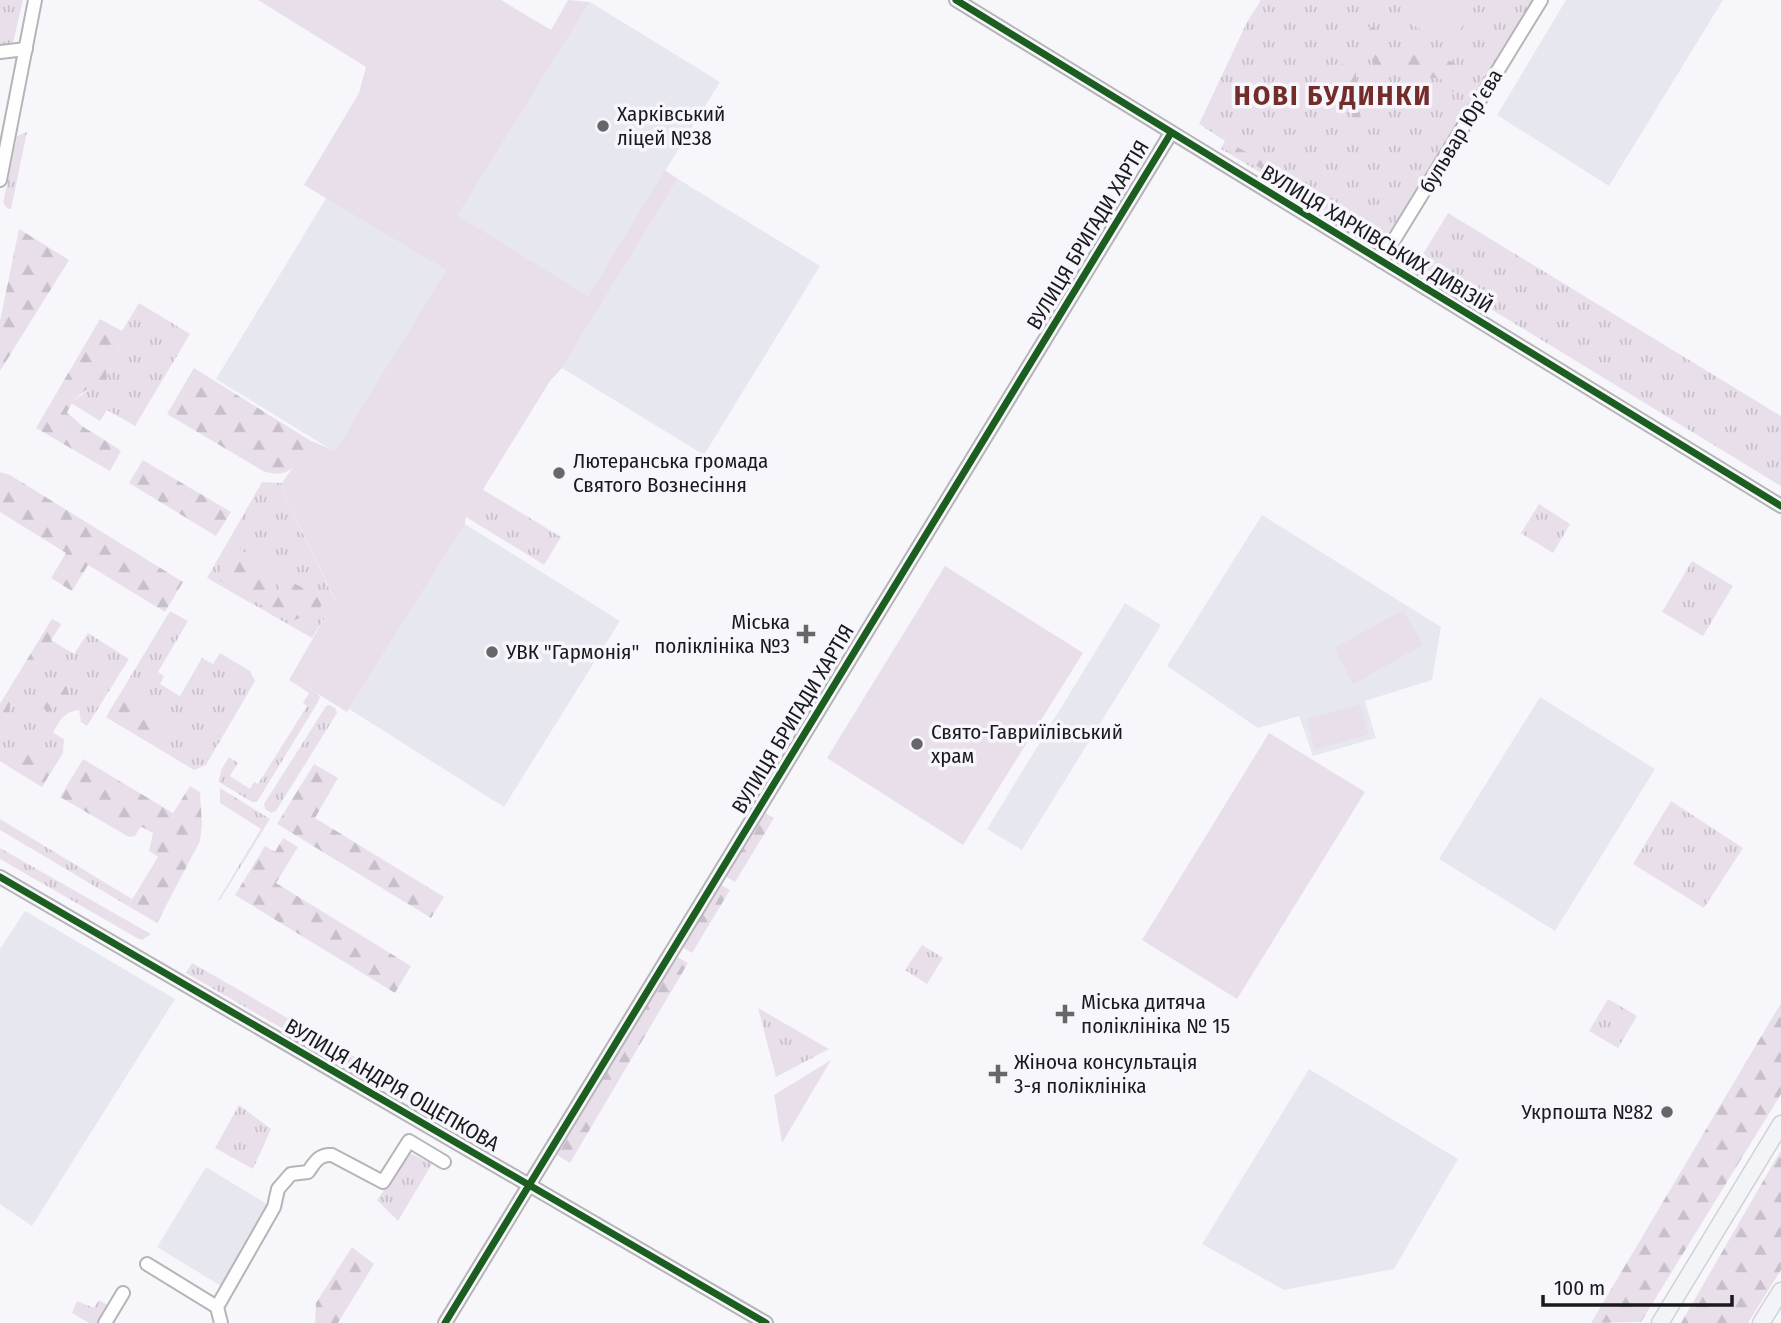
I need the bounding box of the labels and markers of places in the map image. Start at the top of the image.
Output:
place label: Харківський ліцей №38 [617,101,725,151]
marker: Харківський ліцей №38 [595,118,611,134]
place label: Лютеранська громада Святого Вознесіння [573,448,768,498]
marker: Лютеранська громада Святого Вознесіння [551,465,567,481]
place label: Міська поліклініка №3 [654,609,790,659]
marker: Міська поліклініка №3 [796,624,816,644]
place label: УВК "Гармонія" [505,639,639,665]
marker: УВК "Гармонія" [484,644,500,660]
place label: Свято-Гавриїлівський храм [931,719,1123,769]
marker: Свято-Гавриїлівський храм [909,736,925,752]
place label: Міська дитяча поліклініка № 15 [1081,989,1230,1039]
marker: Міська дитяча поліклініка № 15 [1055,1004,1075,1024]
place label: Жіноча консультація 3-я поліклініка [1014,1049,1197,1099]
marker: Жіноча консультація 3-я поліклініка [988,1064,1008,1084]
place label: Укрпошта №82 [1520,1099,1653,1125]
marker: Укрпошта №82 [1659,1104,1675,1120]

